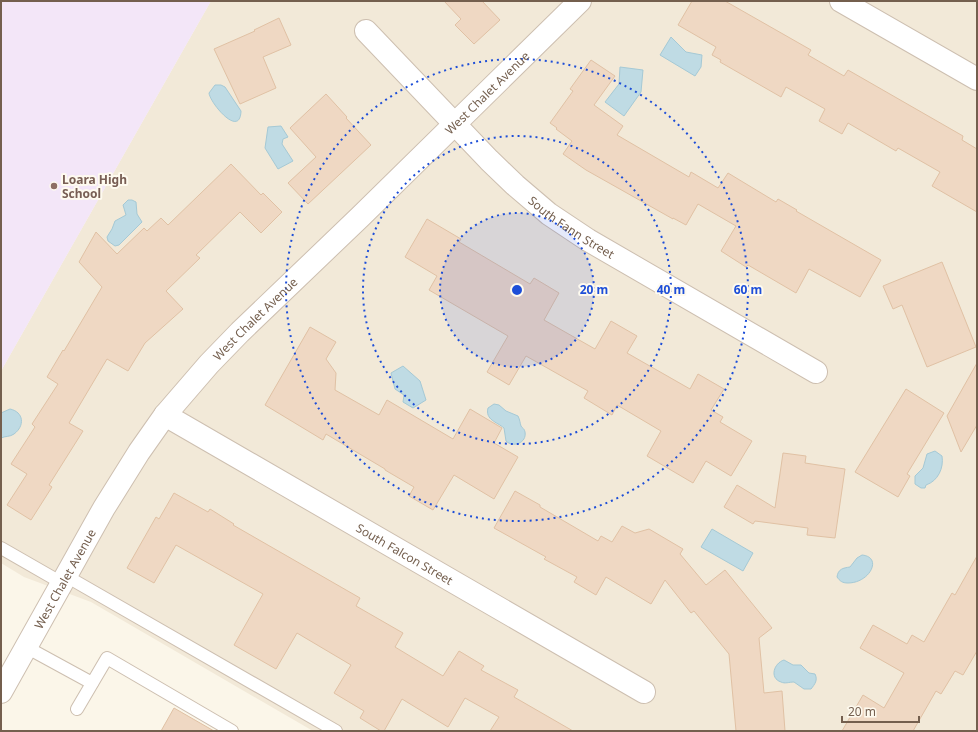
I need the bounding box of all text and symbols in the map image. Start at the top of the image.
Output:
street label: West Chalet Avenue [441,47,533,138]
place label: Loara High School [62,171,127,202]
marker: Loara High School [49,181,59,191]
street label: South Fann Street [525,192,618,262]
street label: West Chalet Avenue [209,273,301,364]
text: 20 m [580,281,608,298]
text: 40 m [657,281,685,298]
text: 60 m [734,281,762,298]
centre of rings [510,283,524,297]
street label: South Falcon Street [353,519,457,589]
street label: West Chalet Avenue [30,525,99,632]
scale bar [842,698,919,724]
text: 20 m [848,703,876,720]

